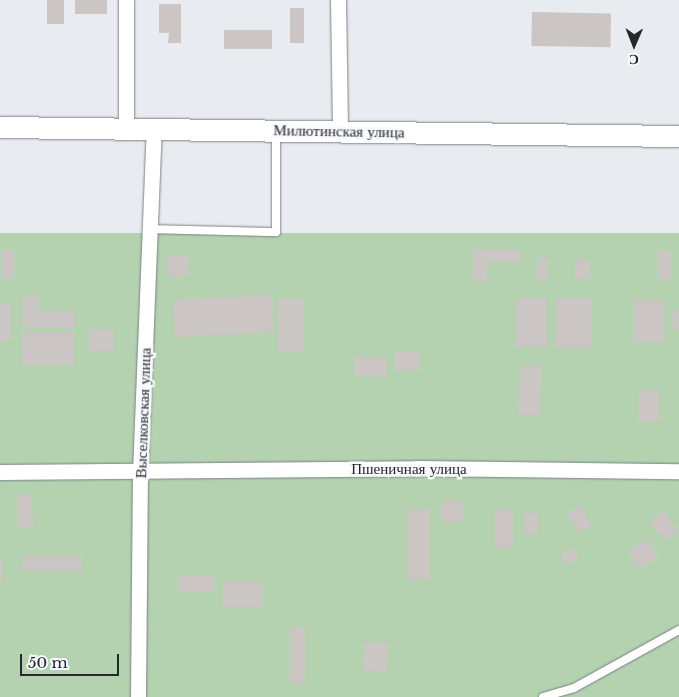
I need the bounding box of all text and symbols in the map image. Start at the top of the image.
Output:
north arrow [609,20,659,70]
text: С [629,51,639,69]
street label: Милютинская улица [273,121,405,141]
street label: Выселковская улица [132,347,154,479]
street label: Пшеничная улица [351,460,467,478]
scale bar [22,644,121,676]
text: 50 m [28,653,68,672]

